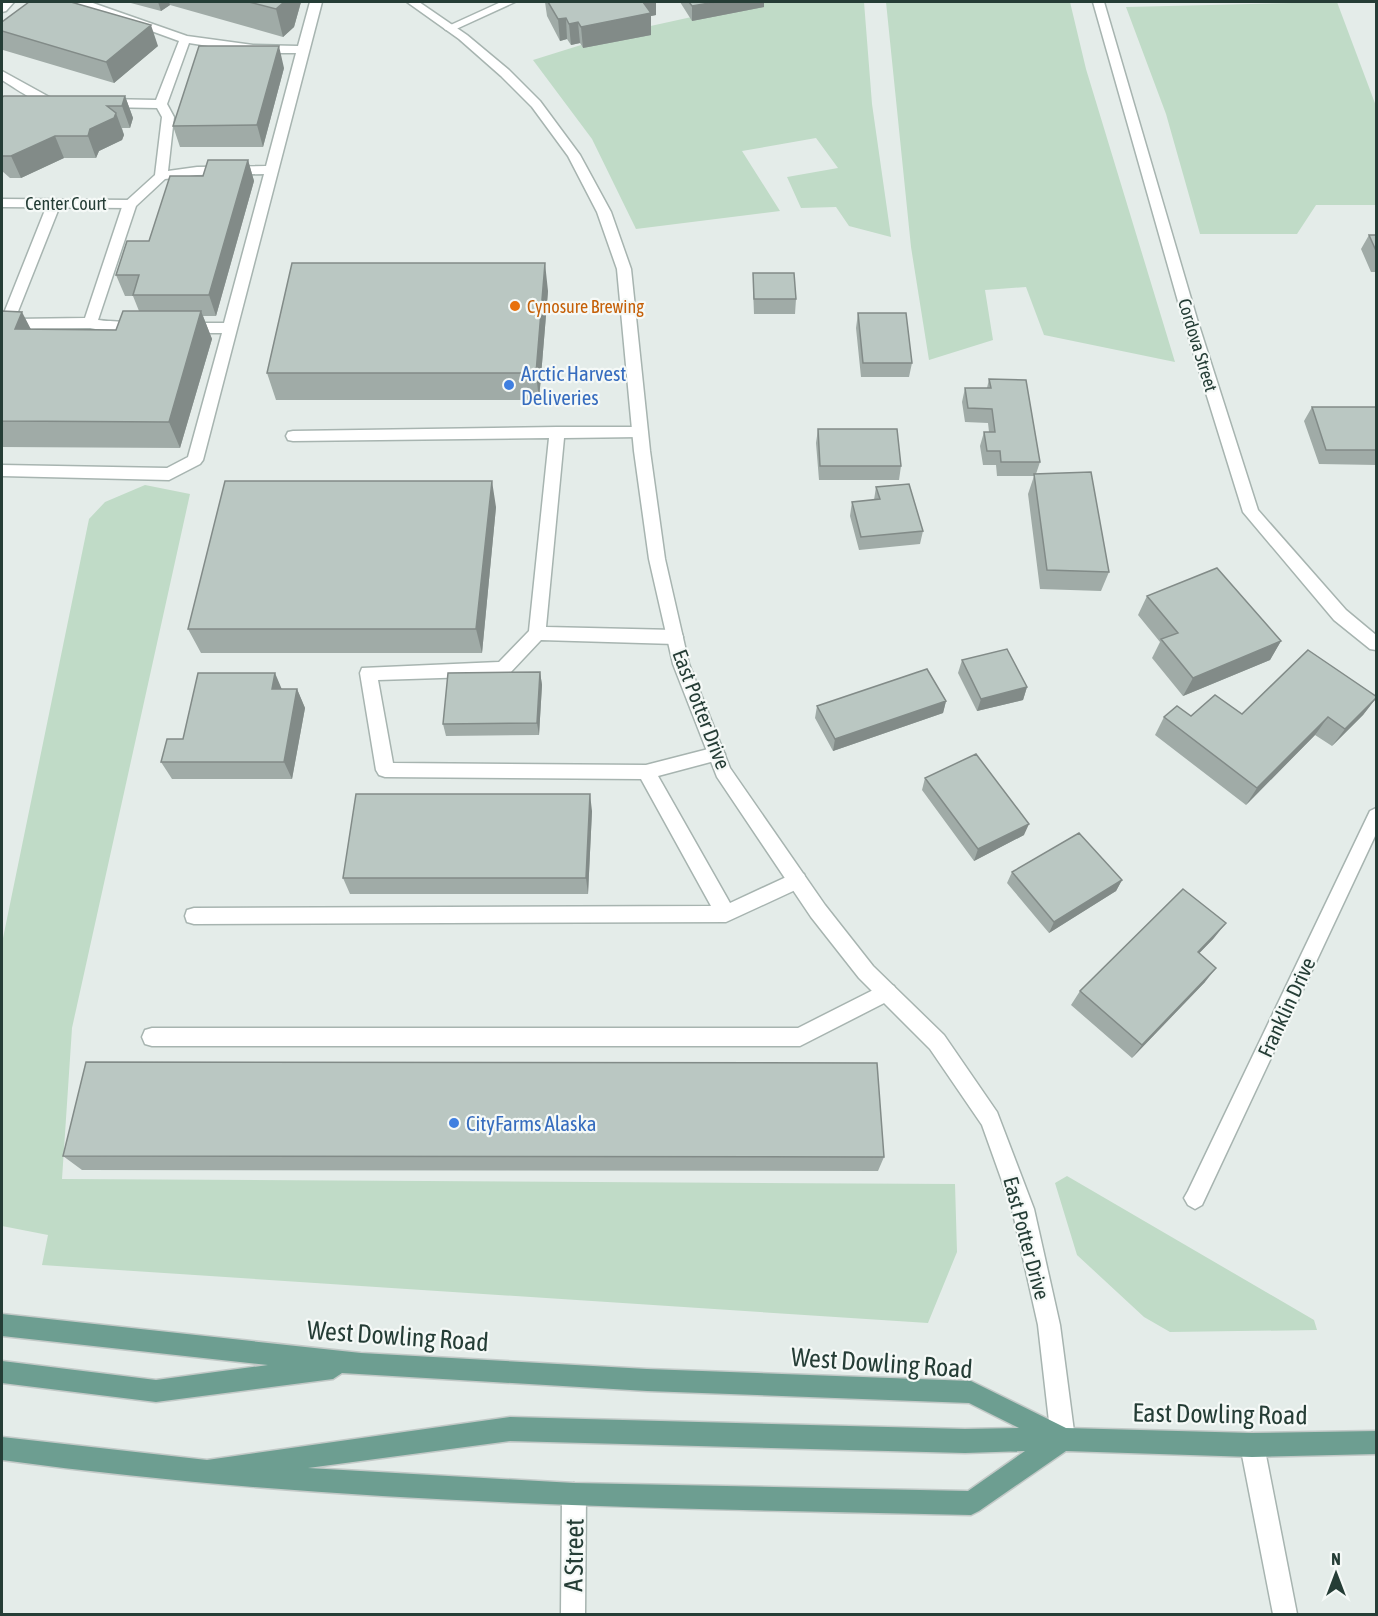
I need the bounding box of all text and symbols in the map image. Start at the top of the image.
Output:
street label: Center Court [25,193,107,214]
place label: Cynosure Brewing [527,296,644,317]
street label: Cordova Street [1174,296,1222,394]
marker: Cynosure Brewing [508,299,522,313]
place label: Arctic Harvest Deliveries [521,361,626,409]
marker: Arctic Harvest Deliveries [502,378,516,392]
street label: East Potter Drive [668,646,736,772]
street label: Franklin Drive [1252,953,1320,1061]
place label: CityFarms Alaska [466,1111,596,1135]
marker: CityFarms Alaska [447,1116,461,1130]
street label: East Potter Drive [999,1174,1055,1302]
street label: West Dowling Road [306,1315,490,1357]
street label: West Dowling Road [790,1342,974,1384]
street label: East Dowling Road [1132,1397,1308,1431]
street label: A Street [558,1518,590,1592]
north arrow [1306,1544,1366,1604]
text: N [1331,1550,1341,1568]

